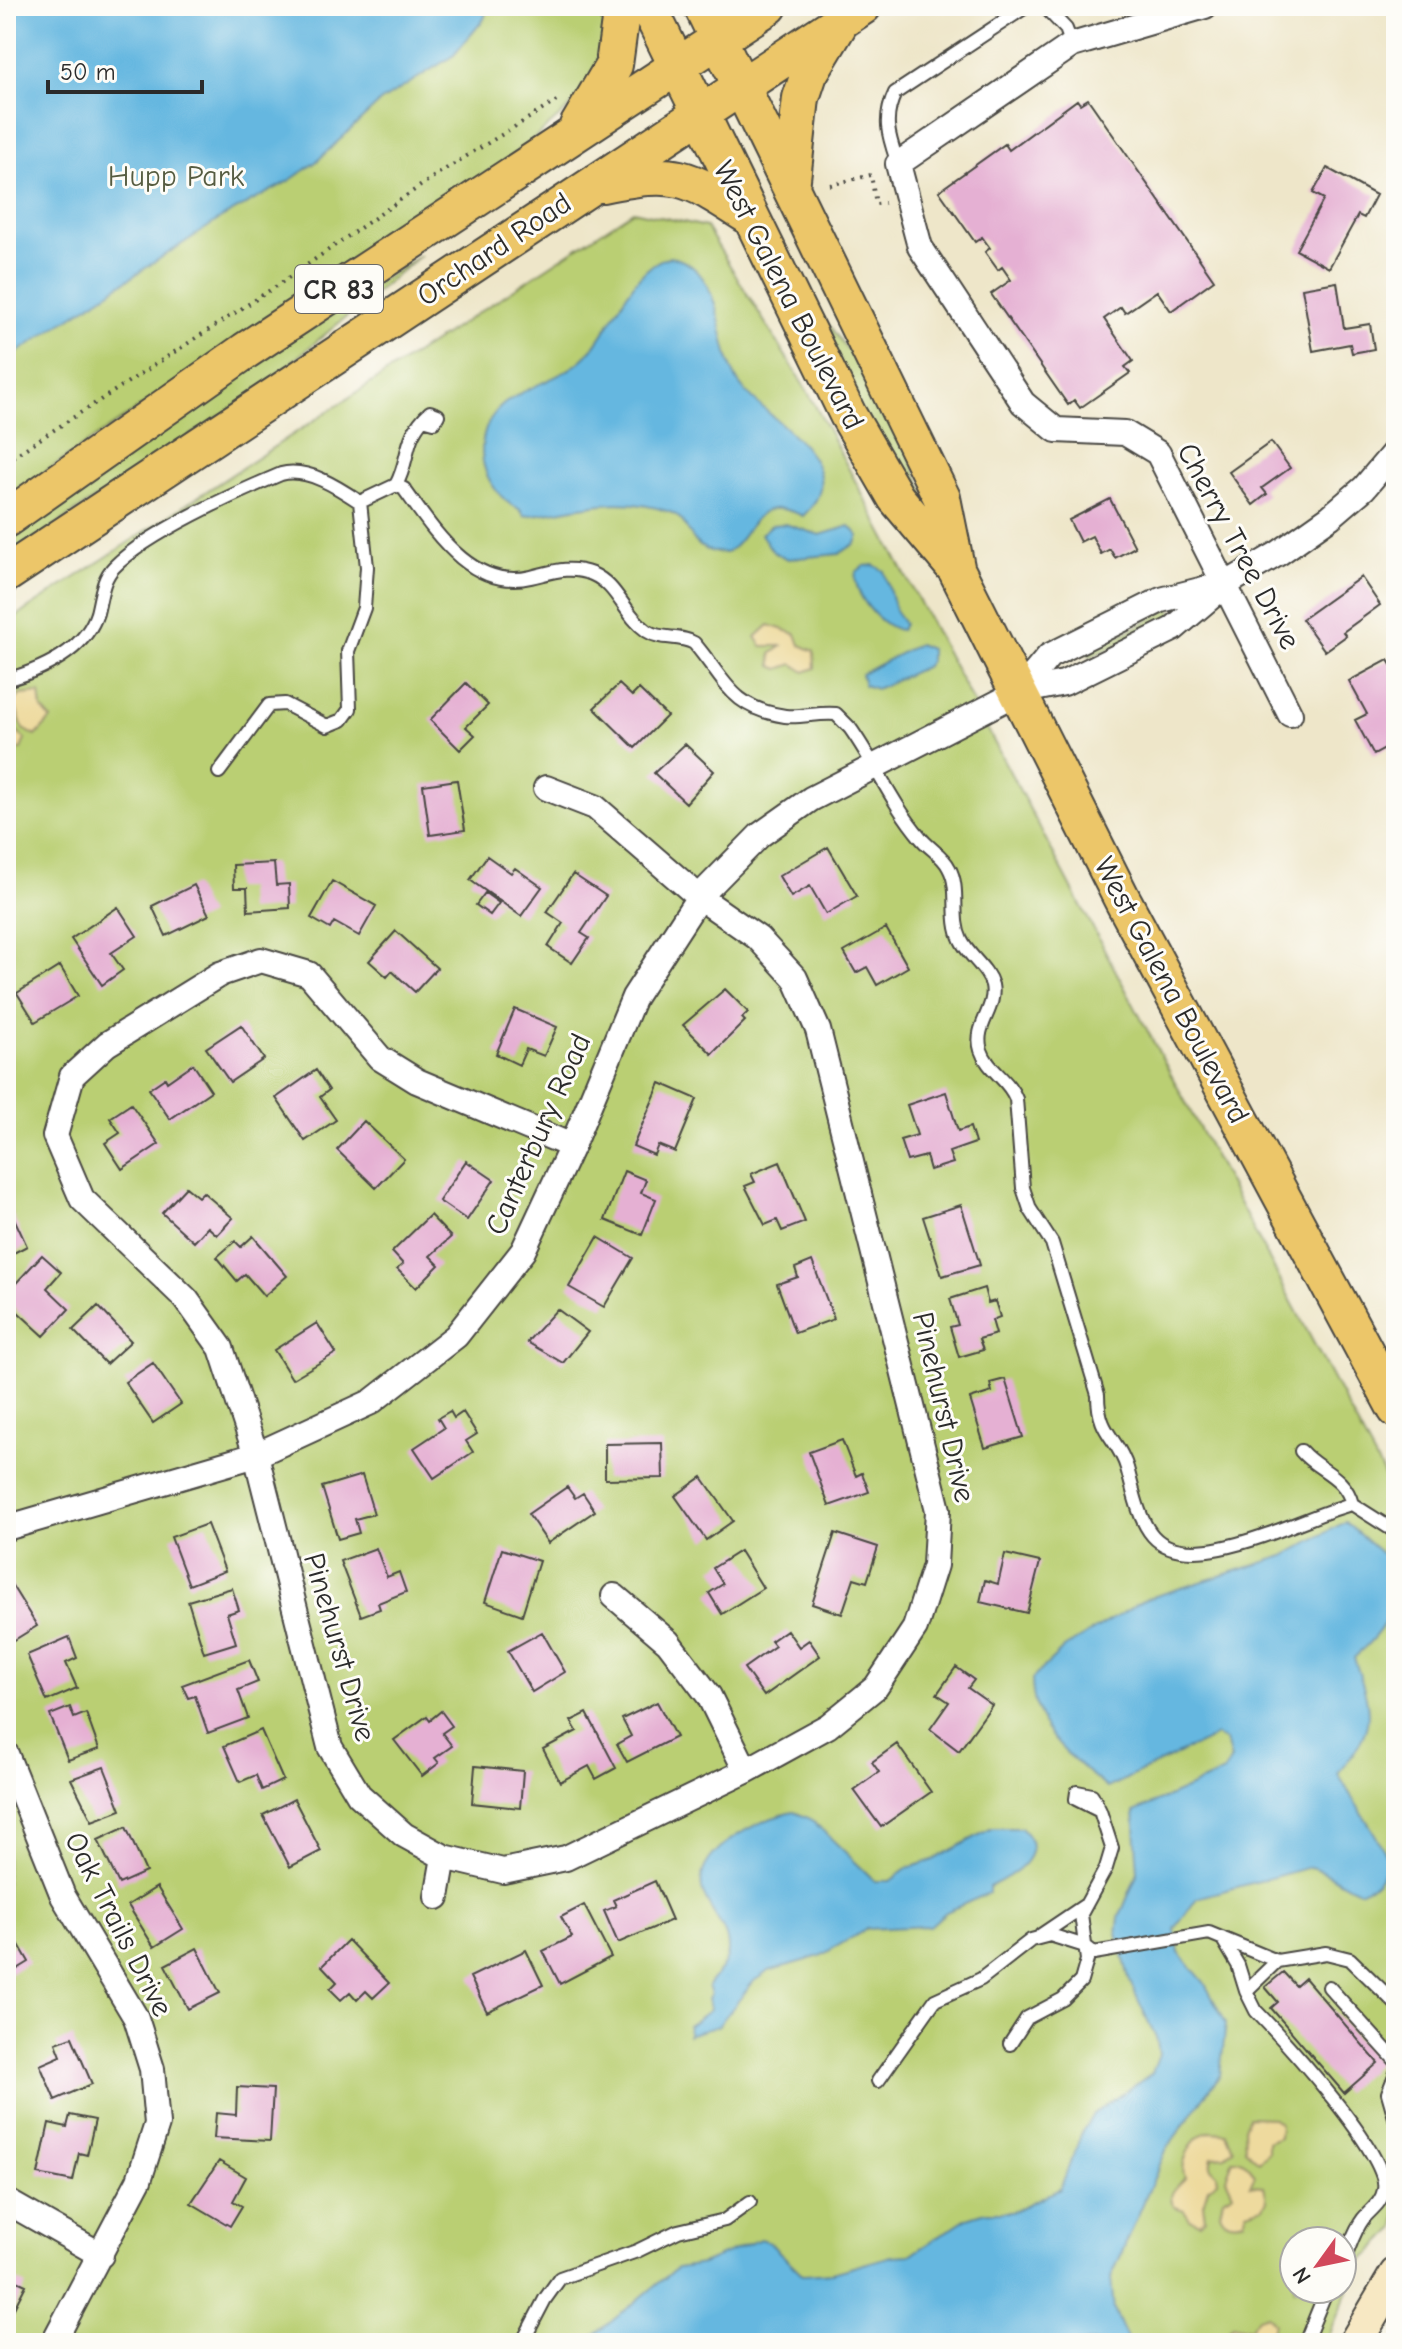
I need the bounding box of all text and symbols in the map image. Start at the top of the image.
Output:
scale bar [48,44,202,94]
text: 50 m [60,58,116,86]
street label: West Galena Boulevard [706,155,871,435]
park label: Hupp Park [108,159,245,194]
street label: Orchard Road [411,185,578,314]
road number: CR 83 [295,265,383,313]
street label: Cherry Tree Drive [1169,437,1308,655]
street label: West Galena Boulevard [1087,851,1257,1129]
street label: Canterbury Road [478,1028,599,1240]
street label: Pinehurst Drive [905,1309,982,1506]
street label: Pinehurst Drive [296,1549,383,1745]
street label: Oak Trails Drive [57,1826,180,2022]
north arrow [1278,2225,1358,2305]
text: N [1287,2262,1317,2288]

